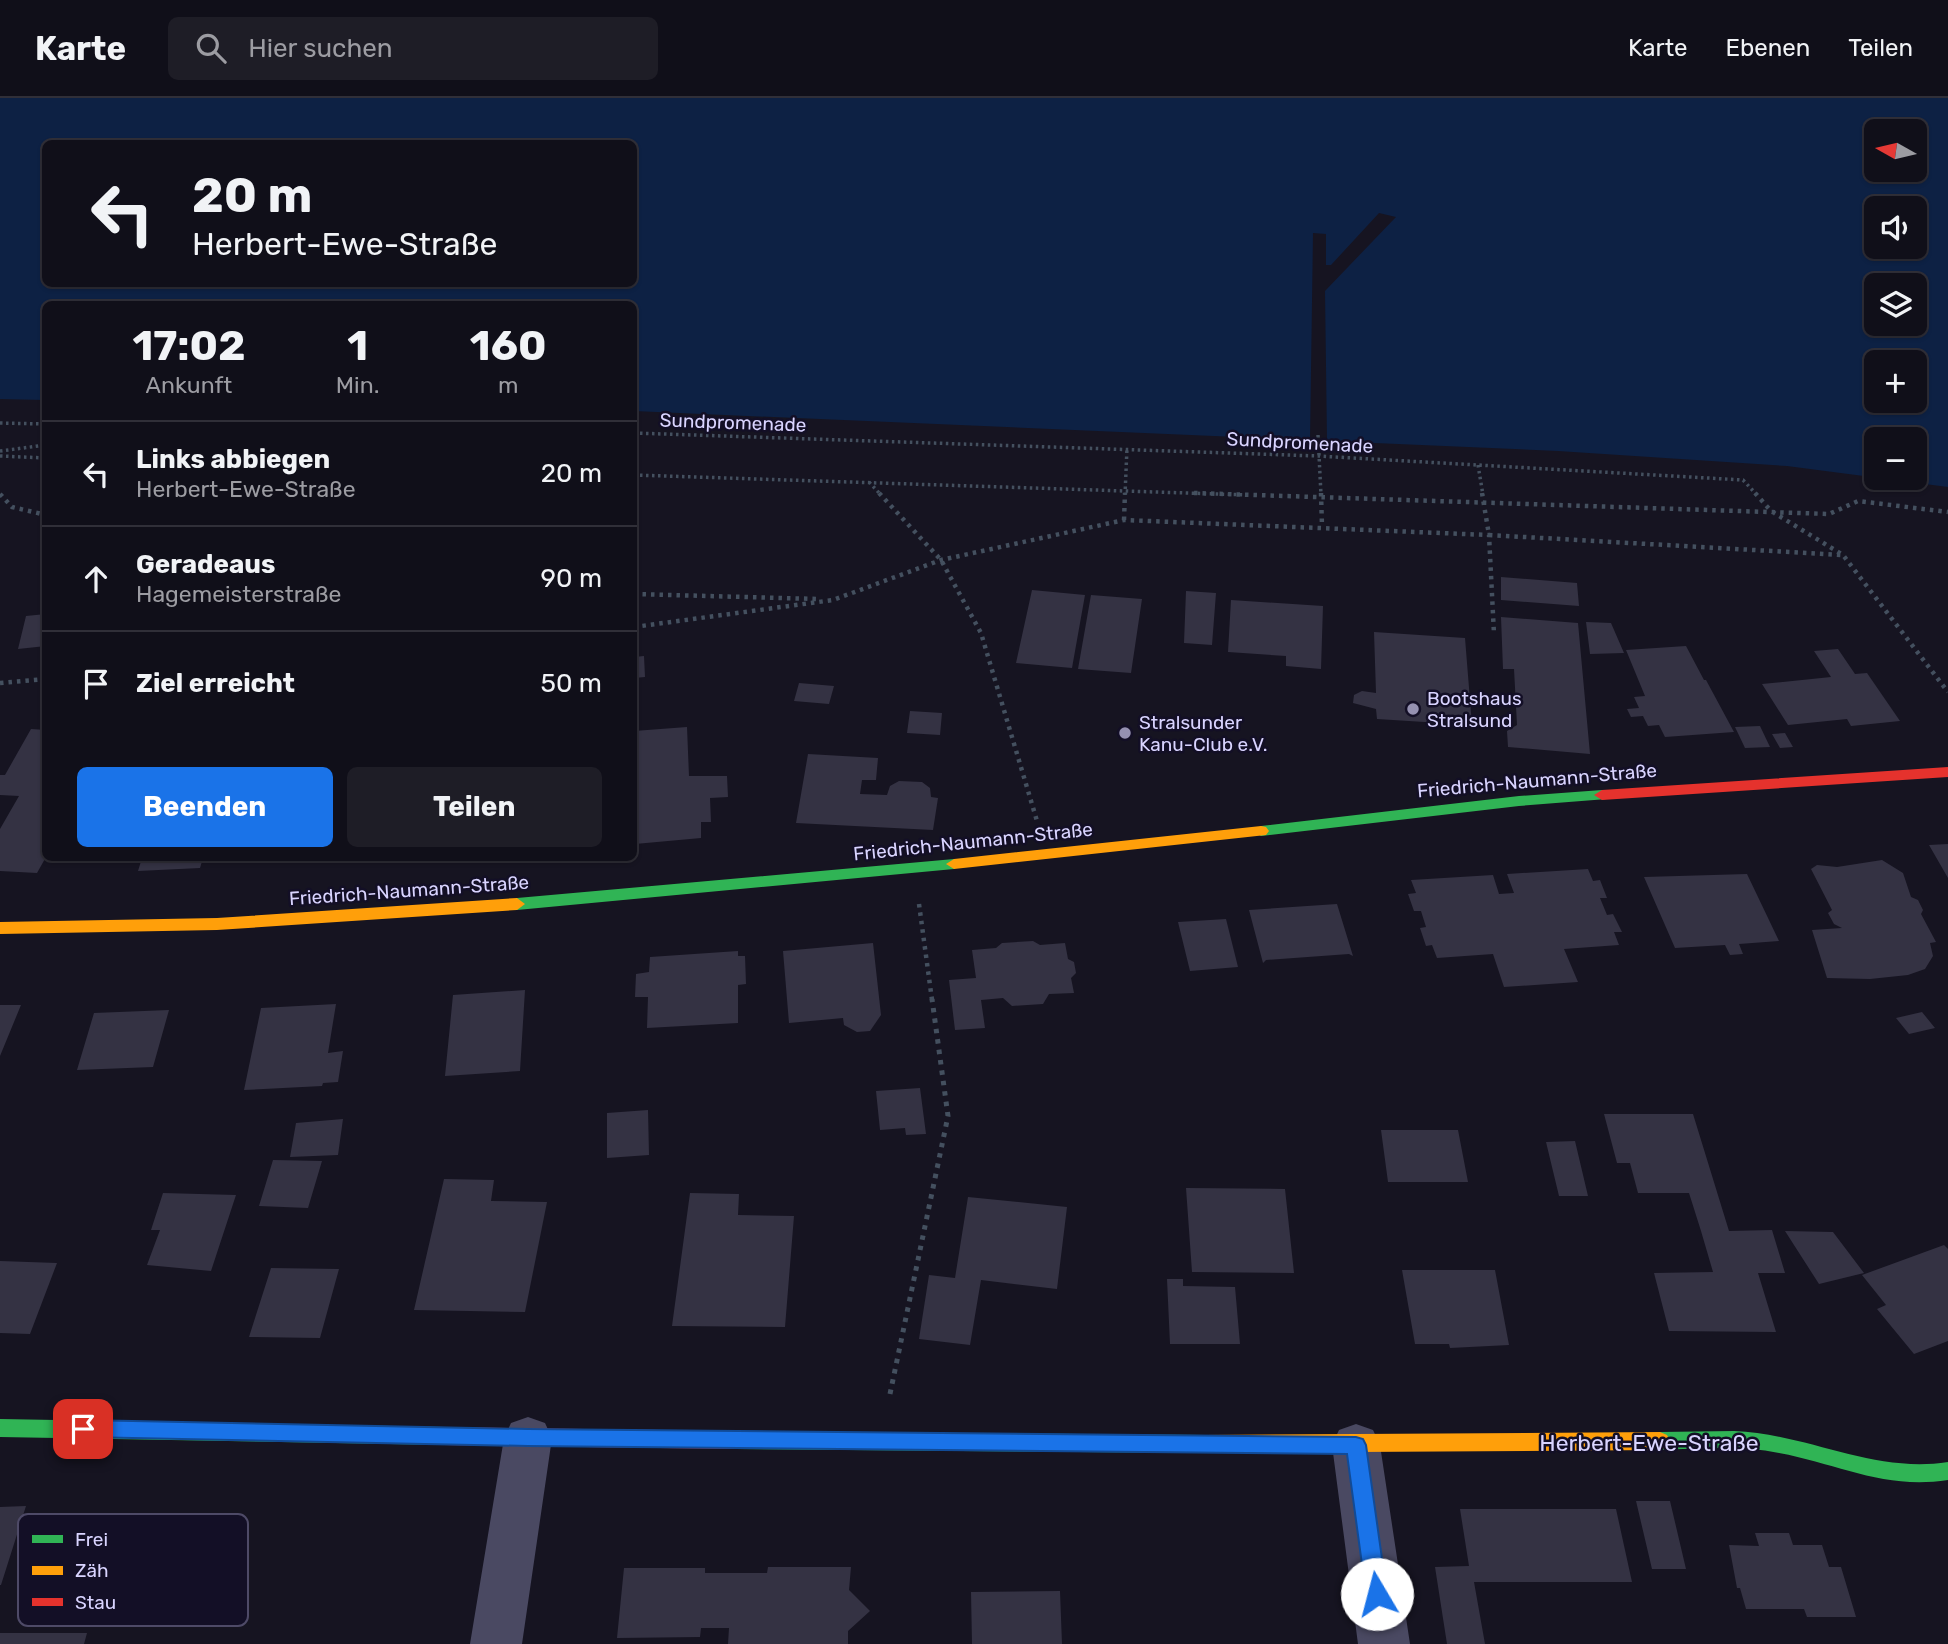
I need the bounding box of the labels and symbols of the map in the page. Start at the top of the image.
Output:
north arrow [1864,119,1927,182]
street label: Sundpromenade [659,408,807,437]
street label: Sundpromenade [1226,427,1374,458]
place label: Bootshaus Stralsund [1427,687,1522,732]
marker: Bootshaus Stralsund [1405,701,1421,717]
place label: Stralsunder Kanu-Club e.V. [1139,711,1268,756]
marker: Stralsunder Kanu-Club e.V. [1117,725,1133,741]
street label: Friedrich-Naumann-Straße [1416,759,1658,802]
street label: Friedrich-Naumann-Straße [852,817,1094,866]
street label: Friedrich-Naumann-Straße [288,871,530,910]
pin [53,1399,113,1459]
street label: Herbert-Ewe-Straße [1539,1429,1759,1457]
legend [18,1514,248,1626]
text: Frei [75,1528,108,1551]
position arrow [1340,1557,1414,1631]
text: Zäh [75,1559,108,1582]
text: Stau [75,1591,116,1614]

